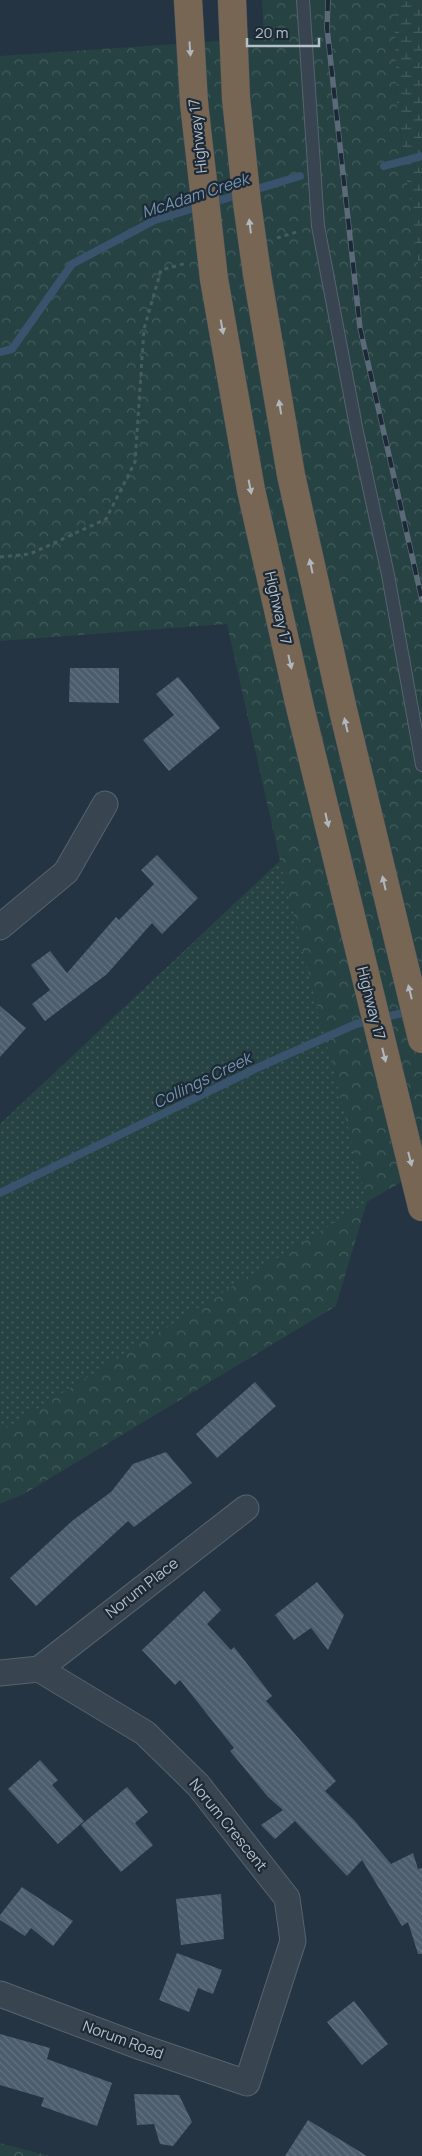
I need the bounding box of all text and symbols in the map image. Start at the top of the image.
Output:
scale bar [247,15,320,47]
text: 20 m [255,22,288,43]
one-way arrow [187,41,195,57]
street label: Highway 17 [183,98,212,174]
water label: McAdam Creek [139,167,253,223]
one-way arrow [246,218,254,234]
one-way arrow [219,319,227,335]
one-way arrow [275,398,283,414]
one-way arrow [247,479,255,495]
one-way arrow [307,559,315,574]
street label: Highway 17 [260,569,297,647]
one-way arrow [286,655,294,670]
one-way arrow [342,717,350,732]
one-way arrow [323,813,331,828]
one-way arrow [380,875,388,890]
street label: Highway 17 [352,964,391,1042]
one-way arrow [406,985,414,1000]
water label: Collings Creek [149,1046,256,1113]
one-way arrow [380,1047,388,1062]
one-way arrow [406,1151,414,1166]
street label: Norum Place [101,1552,183,1623]
street label: Norum Crescent [185,1774,272,1875]
street label: Norum Road [80,2015,167,2064]

